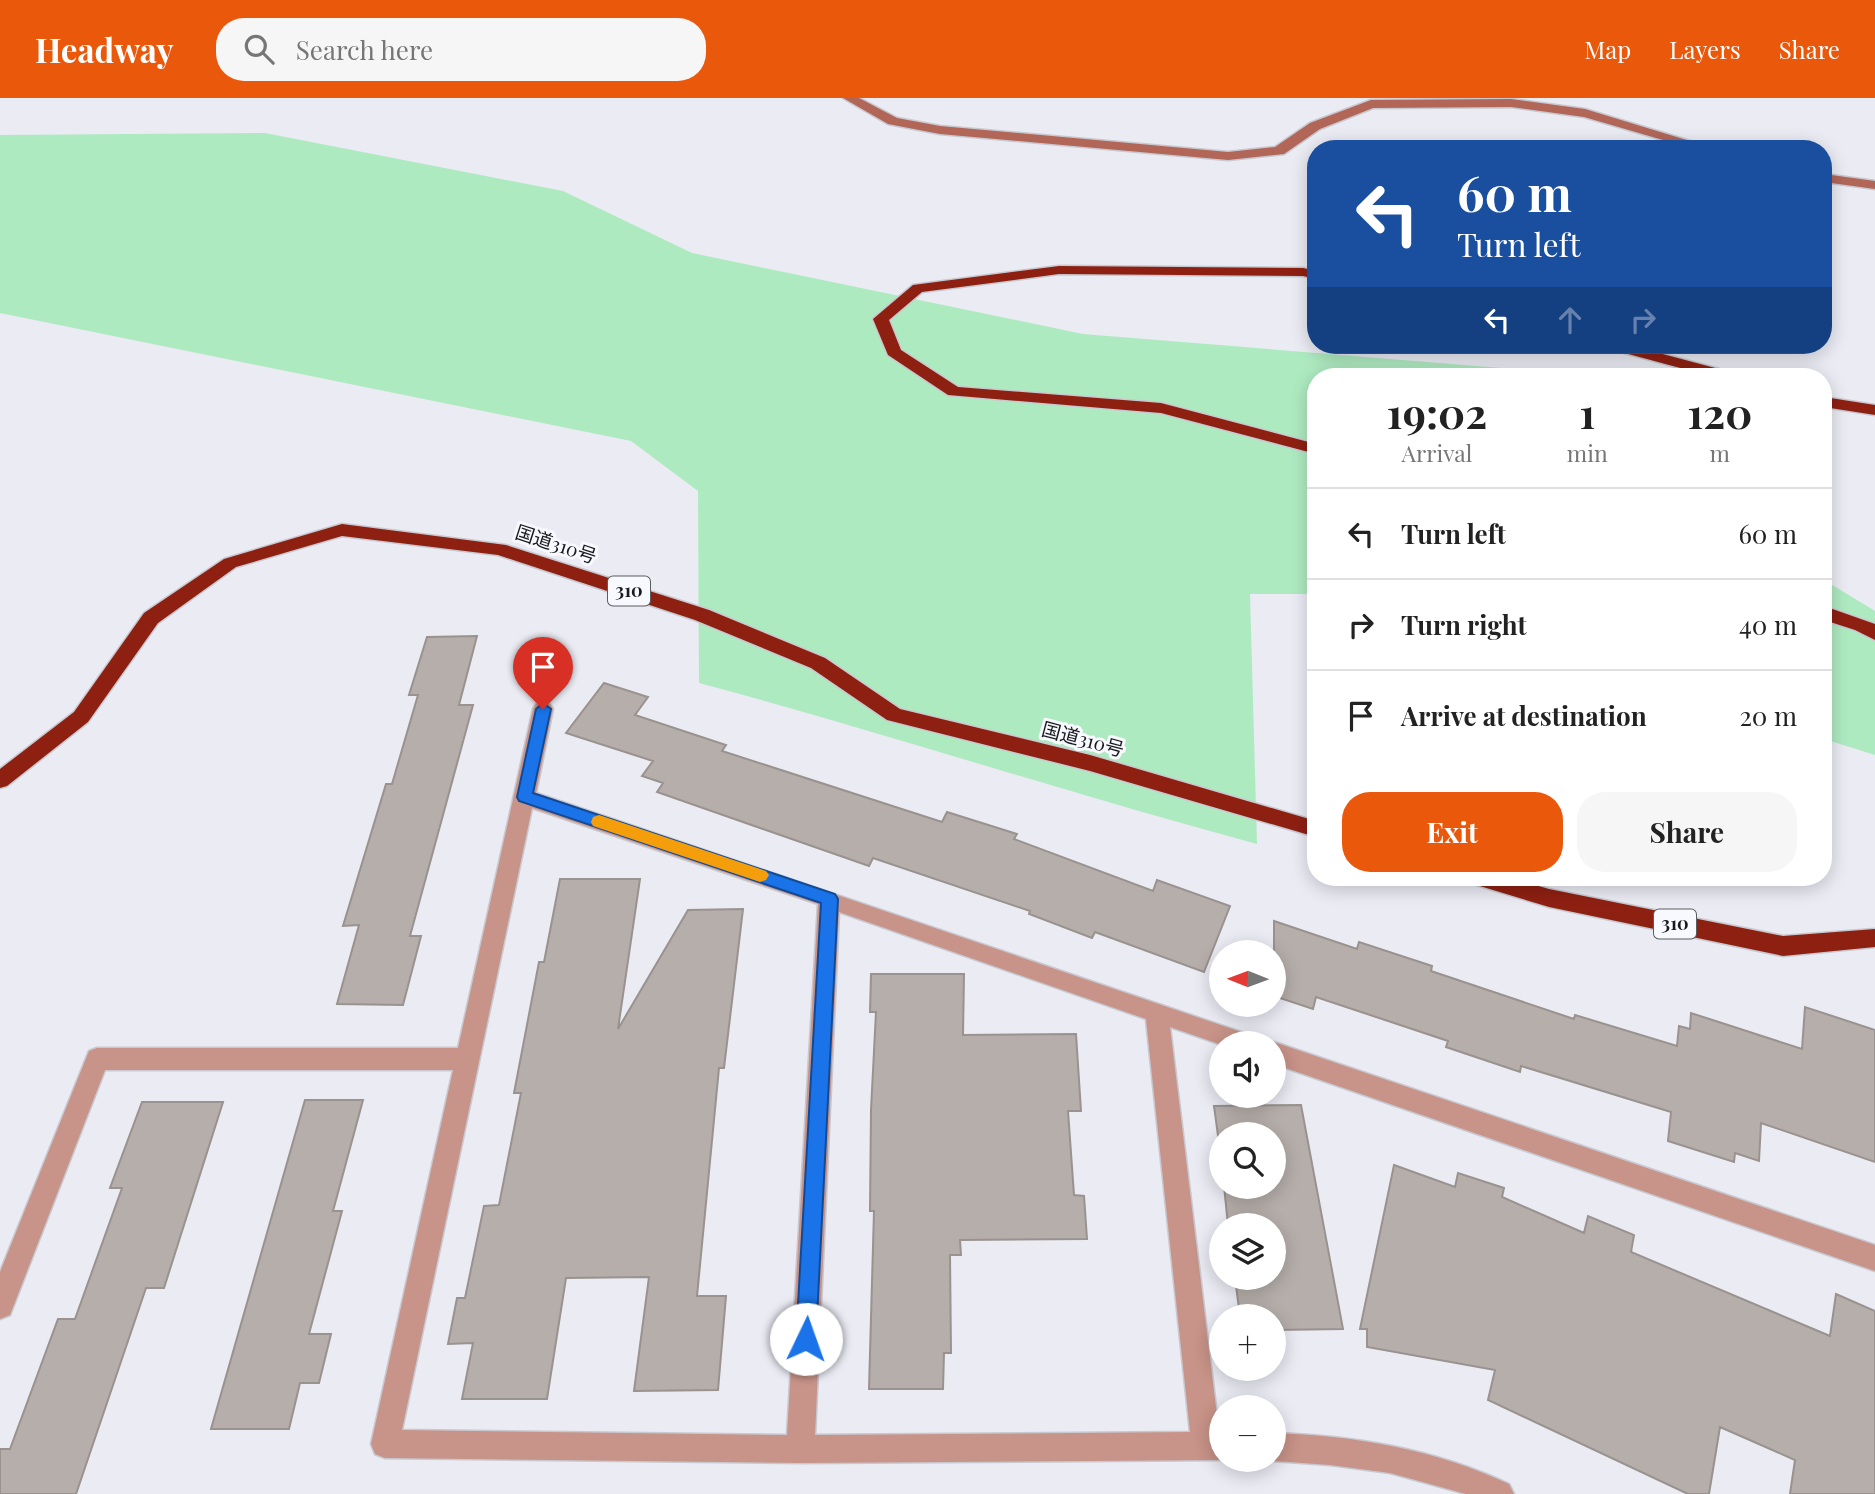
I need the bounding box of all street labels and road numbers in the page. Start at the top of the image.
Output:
street label: 国道310号 [512,518,600,568]
road number: 310 [608,576,650,606]
street label: 国道310号 [1039,715,1127,761]
road number: 310 [1654,910,1696,938]

